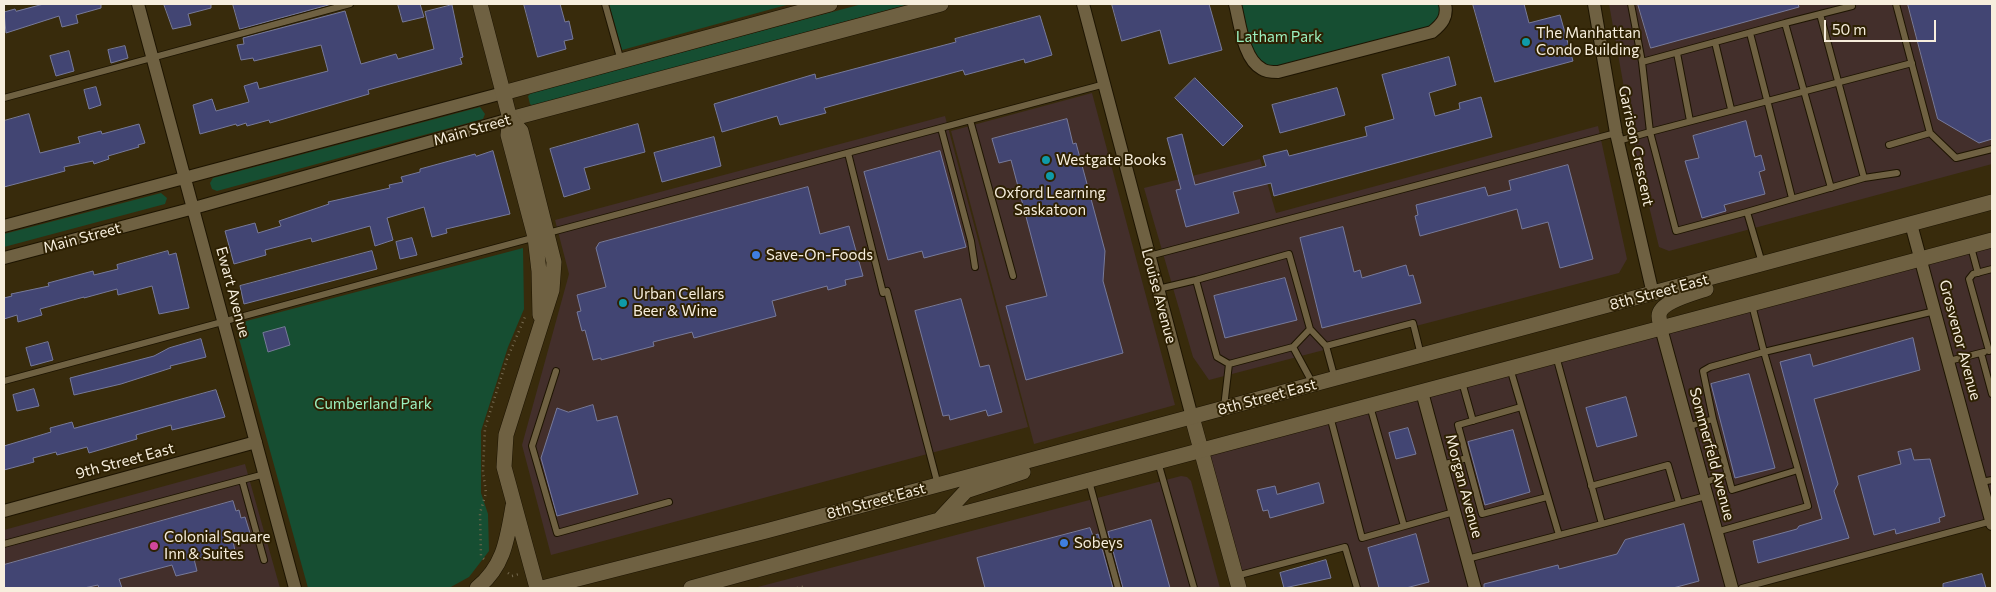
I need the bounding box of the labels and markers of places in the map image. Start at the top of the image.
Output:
place label: The Manhattan Condo Building [1536,24,1641,59]
marker: The Manhattan Condo Building [1520,36,1532,48]
place label: Westgate Books [1056,151,1166,169]
marker: Westgate Books [1040,154,1052,166]
marker: Oxford Learning Saskatoon [1044,170,1056,182]
place label: Oxford Learning Saskatoon [994,184,1106,219]
place label: Save-On-Foods [766,246,873,264]
marker: Save-On-Foods [750,249,762,261]
place label: Urban Cellars Beer & Wine [633,285,724,320]
marker: Urban Cellars Beer & Wine [617,297,629,309]
place label: Colonial Square Inn & Suites [164,528,270,563]
place label: Sobeys [1074,534,1123,552]
marker: Sobeys [1058,537,1070,549]
marker: Colonial Square Inn & Suites [148,540,160,552]

